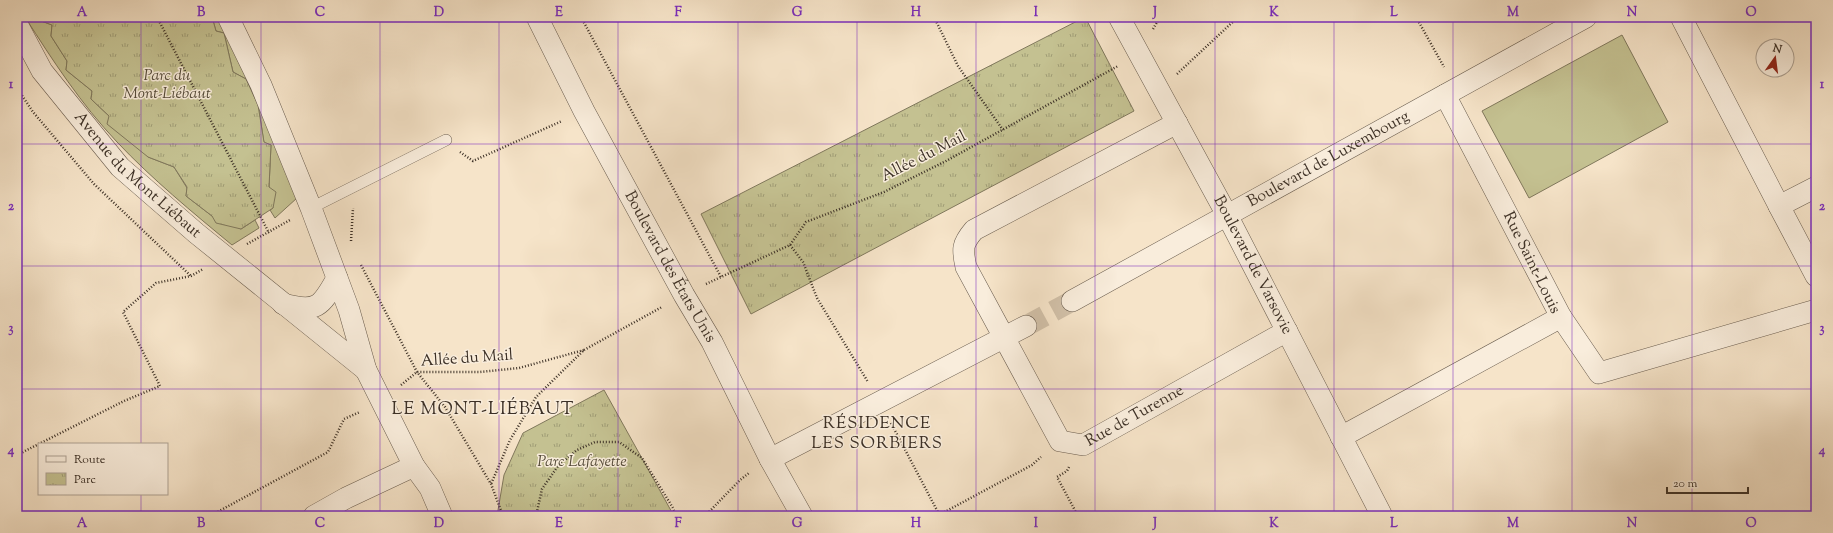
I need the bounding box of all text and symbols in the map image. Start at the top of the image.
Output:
text: A [77,4,88,22]
text: B [197,4,206,22]
text: C [315,4,325,22]
text: D [434,4,444,22]
text: E [555,4,563,22]
text: F [674,4,682,22]
text: G [792,4,803,22]
text: H [911,4,922,22]
text: I [1034,4,1039,22]
text: J [1152,4,1157,22]
text: K [1269,4,1279,22]
text: L [1390,4,1398,22]
text: M [1507,4,1519,22]
text: N [1627,4,1638,22]
text: O [1745,4,1757,22]
north arrow [1755,38,1795,78]
text: N [1770,40,1784,58]
park label: Parc du Mont-Liébaut [123,65,211,106]
text: 1 [9,76,14,94]
text: 1 [1820,76,1825,94]
street label: Boulevard de Luxembourg [1243,105,1414,213]
street label: Avenue du Mont Liébaut [68,107,206,244]
street label: Allée du Mail [877,125,971,188]
street label: Boulevard des États Unis [618,187,721,347]
street label: Boulevard de Varsovie [1207,192,1298,339]
text: 2 [8,198,15,216]
text: 2 [1819,198,1826,216]
street label: Rue Saint-Louis [1496,208,1566,318]
text: 3 [8,320,14,338]
text: 3 [1819,320,1825,338]
street label: Allée du Mail [420,344,515,374]
street label: Rue de Turenne [1081,379,1188,453]
district label: LE MONT-LIÉBAUT [392,397,574,423]
district label: RÉSIDENCE LES SORBIERS [811,412,943,456]
text: 4 [7,442,15,460]
text: 4 [1818,442,1826,460]
legend [38,443,168,495]
text: Route [74,451,106,469]
park label: Parc Lafayette [537,451,627,474]
scale bar [1667,469,1748,495]
text: Parc [74,471,96,489]
text: 20 m [1673,475,1698,493]
text: A [77,515,88,533]
text: B [197,515,206,533]
text: C [315,515,325,533]
text: D [434,515,444,533]
text: E [555,515,563,533]
text: F [674,515,682,533]
text: G [792,515,803,533]
text: H [911,515,922,533]
text: I [1034,515,1039,533]
text: J [1152,515,1157,533]
text: K [1269,515,1279,533]
text: L [1390,515,1398,533]
text: M [1507,515,1519,533]
text: N [1627,515,1638,533]
text: O [1745,515,1757,533]

